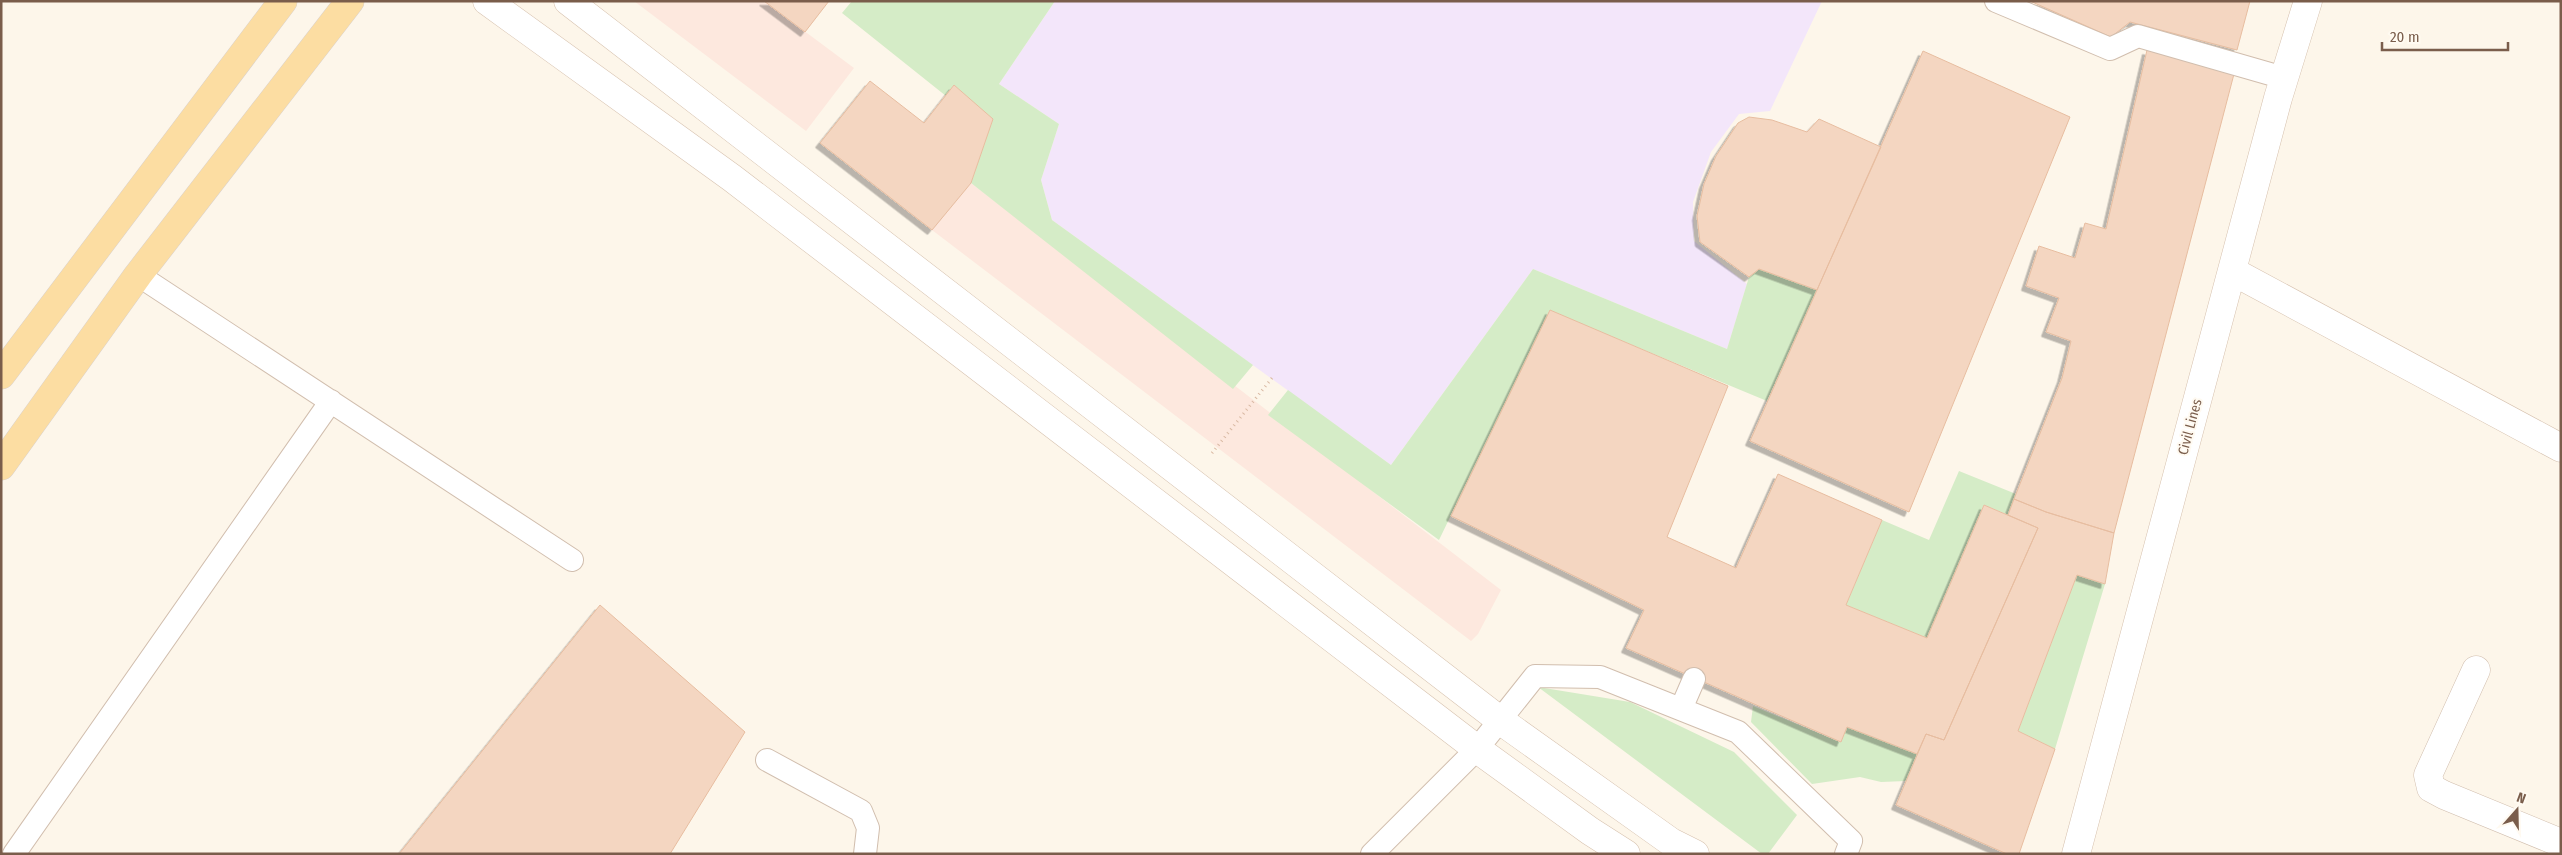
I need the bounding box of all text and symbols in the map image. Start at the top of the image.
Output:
scale bar [2382,20,2508,52]
text: 20 m [2390,28,2420,46]
street label: Civil Lines [2174,397,2206,457]
north arrow [2492,785,2542,835]
text: N [2514,789,2528,808]

